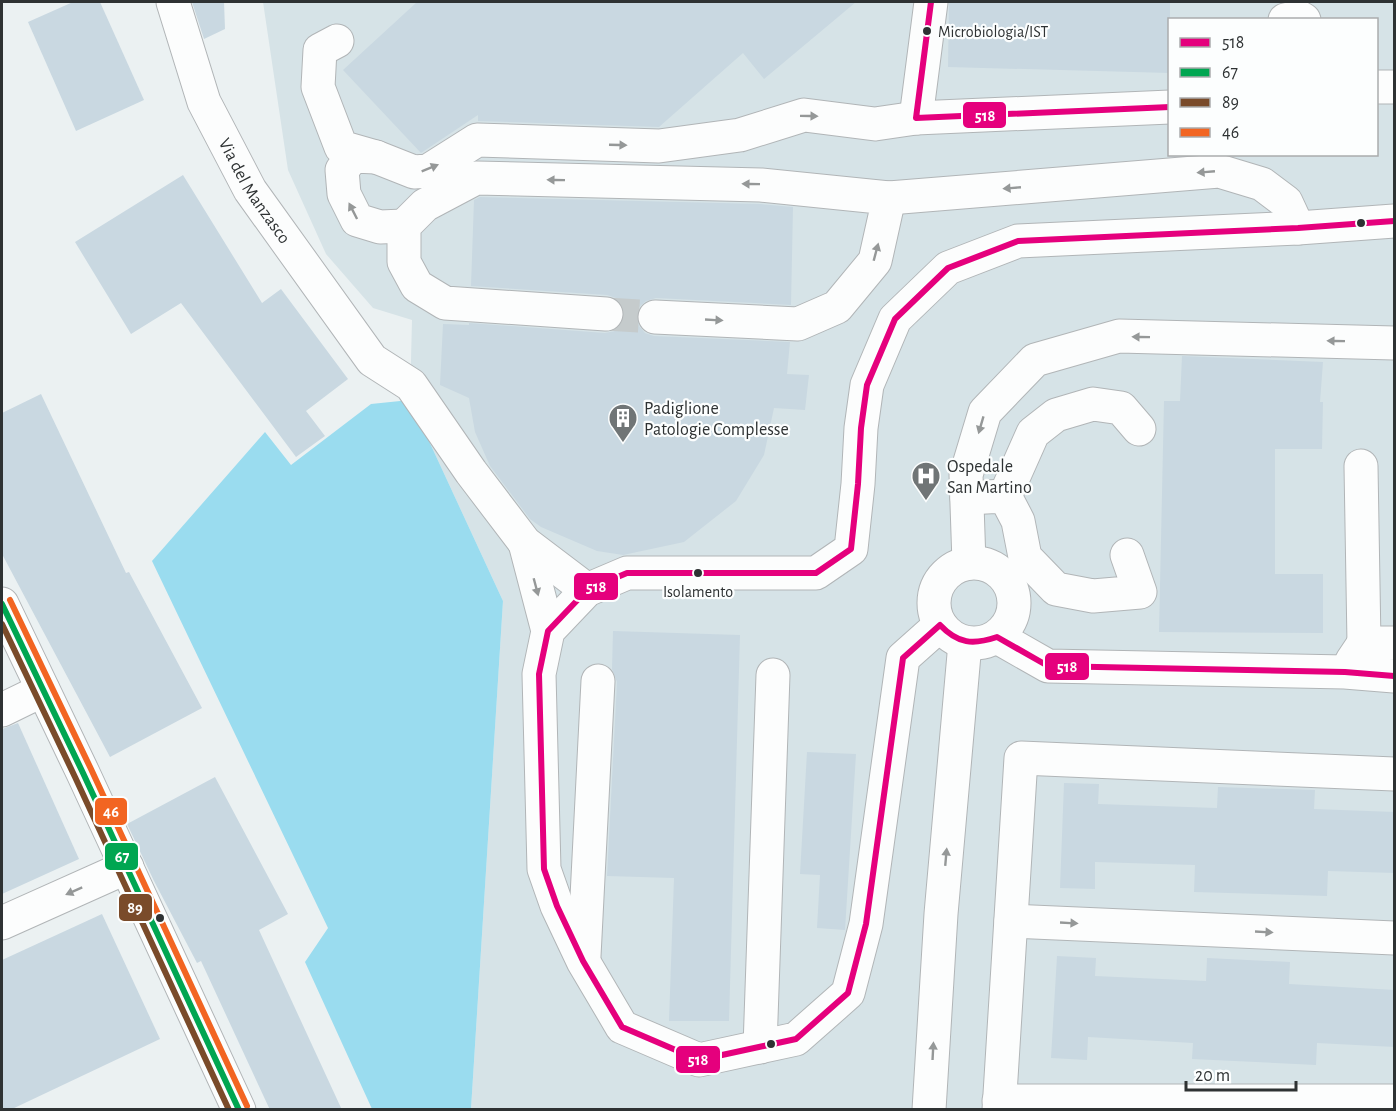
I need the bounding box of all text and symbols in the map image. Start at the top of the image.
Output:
legend [1168,18,1378,156]
place label: Microbiologia/IST [938,24,1049,40]
marker: Microbiologia/IST [921,25,933,37]
text: 518 [1222,34,1244,52]
text: 67 [1222,64,1238,82]
text: 89 [1222,94,1239,112]
line badge: 518 [962,101,1007,129]
text: 518 [975,108,995,124]
one-way arrow [799,112,818,121]
text: 46 [1222,124,1239,142]
street label: Via del Manzasco [215,136,293,247]
one-way arrow [608,140,627,149]
one-way arrow [422,163,440,173]
one-way arrow [1196,167,1215,177]
one-way arrow [546,175,565,184]
one-way arrow [741,180,760,189]
one-way arrow [1002,183,1021,193]
one-way arrow [348,202,358,220]
unlabelled marker [1355,217,1367,229]
one-way arrow [872,243,881,261]
one-way arrow [704,315,723,324]
one-way arrow [1132,332,1151,341]
one-way arrow [1327,337,1346,346]
place label: Padiglione Patologie Complesse [644,400,789,439]
building icon: Padiglione Patologie Complesse [607,402,639,444]
one-way arrow [976,416,985,434]
place label: Ospedale San Martino [947,458,1032,497]
hospital icon: Ospedale San Martino [910,460,942,502]
marker: Isolamento [692,567,704,579]
line badge: 518 [573,572,619,601]
one-way arrow [532,578,541,596]
text: 518 [586,579,606,595]
place label: Isolamento [663,584,733,600]
line badge: 518 [1044,652,1090,681]
text: 518 [1057,659,1077,675]
line badge: 46 [94,797,128,826]
text: 46 [103,804,119,820]
line badge: 67 [104,842,139,871]
one-way arrow [941,847,951,866]
text: 67 [115,849,129,865]
one-way arrow [64,886,82,896]
line badge: 89 [118,893,153,922]
text: 89 [127,900,143,916]
unlabelled marker [154,912,166,924]
one-way arrow [1060,919,1079,928]
one-way arrow [1255,927,1274,936]
unlabelled marker [765,1038,777,1050]
one-way arrow [928,1042,937,1061]
line badge: 518 [675,1045,721,1074]
text: 518 [688,1052,708,1068]
scale bar [1186,1054,1296,1092]
text: 20 m [1195,1067,1230,1085]

